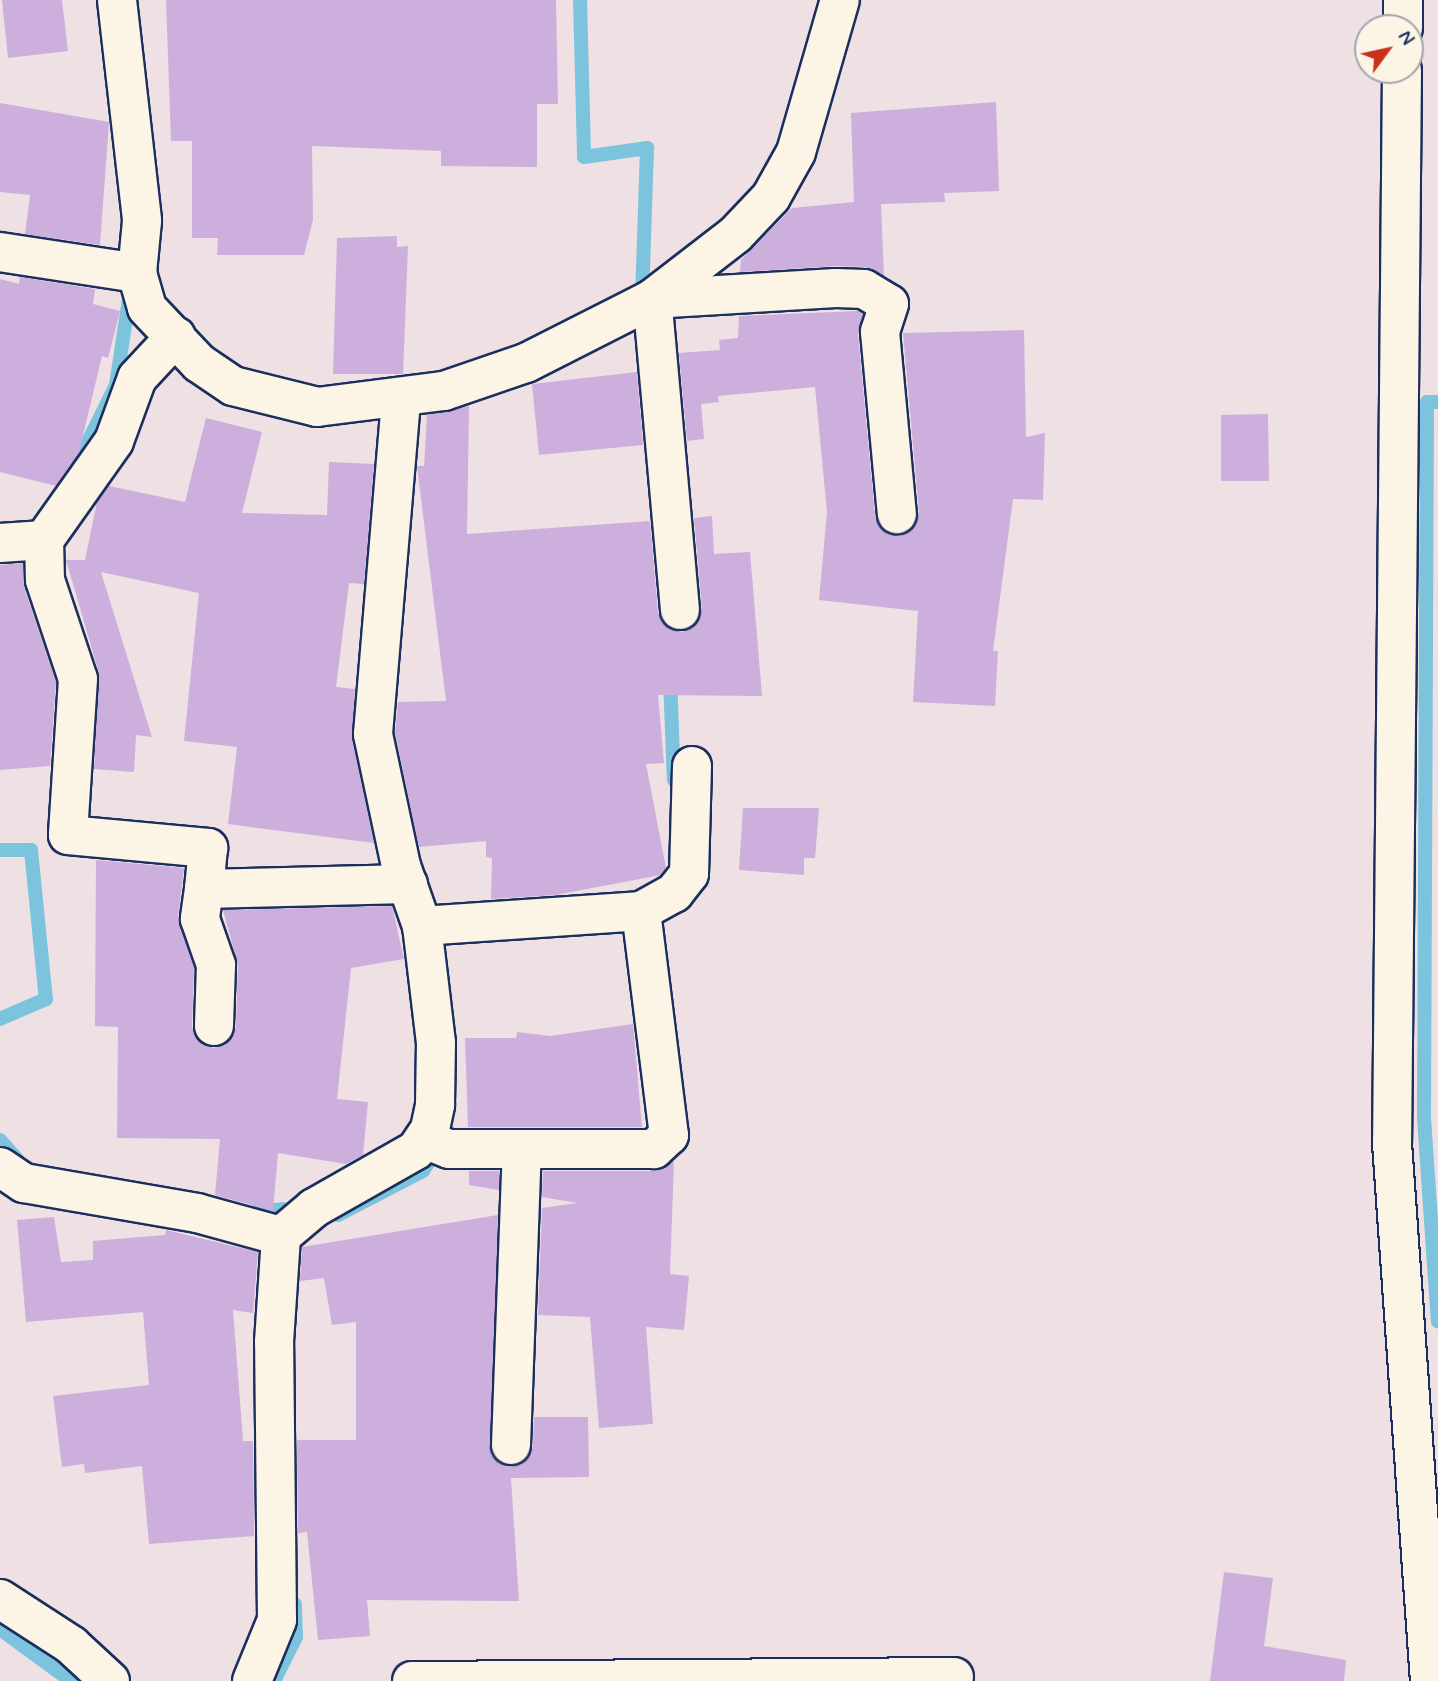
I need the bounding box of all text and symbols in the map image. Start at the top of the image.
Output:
north arrow [1354,14,1424,84]
text: N [1391,26,1419,50]

